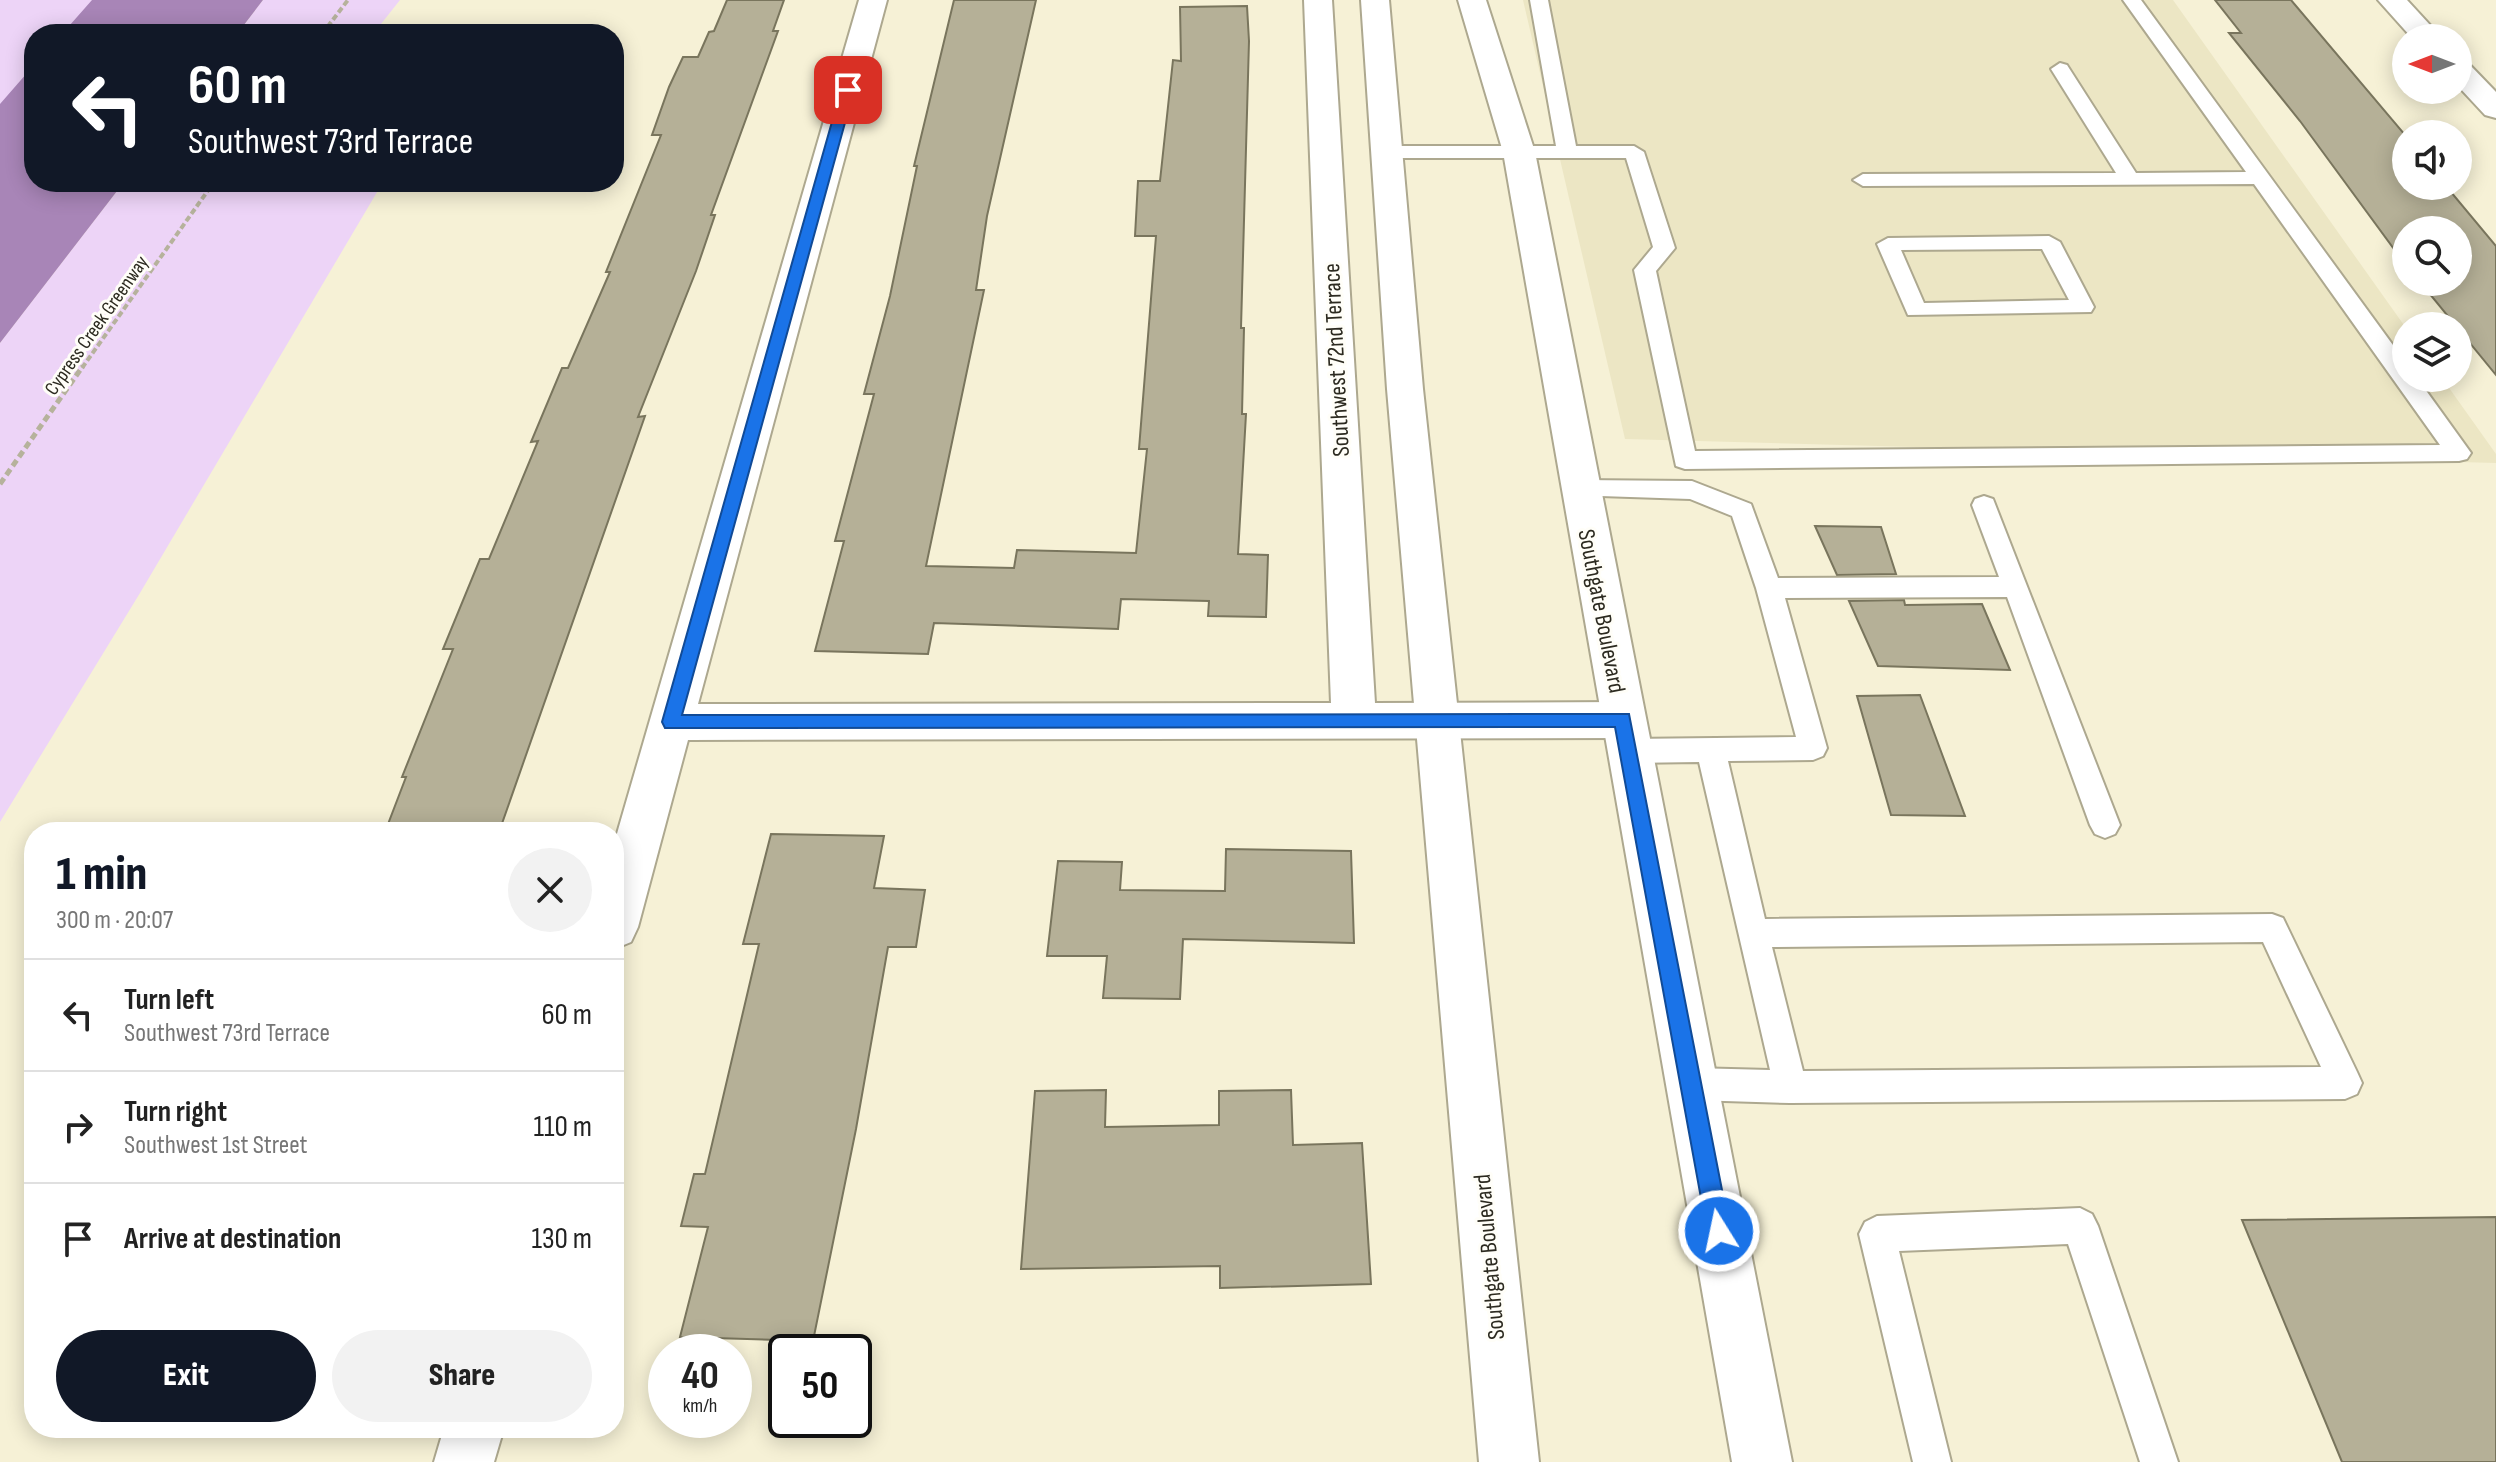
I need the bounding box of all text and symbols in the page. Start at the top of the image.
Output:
north arrow [2392,24,2472,104]
map controls [2392,24,2472,392]
text: 60 m [188,53,287,120]
icon: left [56,56,160,160]
pin [814,56,882,124]
icon: arrive [826,68,870,112]
button: sound [2392,120,2472,200]
text: Southwest 73rd Terrace [188,121,473,164]
button: search [2392,216,2472,296]
street label: Cypress Creek Greenway [40,251,154,400]
street label: Southwest 72nd Terrace [1317,262,1356,457]
button: layers [2392,312,2472,392]
street label: Southgate Boulevard [1571,527,1632,695]
text: 1 min [56,846,147,903]
button: close [508,848,592,932]
text: 300 m · 20:07 [56,905,173,936]
text: Turn left [124,982,214,1018]
icon: left [56,993,100,1037]
text: 60 m [541,997,592,1033]
text: Southwest 73rd Terrace [124,1018,330,1049]
text: Turn right [124,1094,227,1130]
icon: right [56,1105,100,1149]
text: 110 m [534,1109,592,1145]
text: Southwest 1st Street [124,1130,308,1161]
street label: Southgate Boulevard [1468,1173,1511,1341]
position arrow [1677,1189,1761,1273]
icon: arrive [56,1217,100,1261]
text: Arrive at destination [124,1221,341,1257]
text: 130 m [532,1221,592,1257]
button: Exit [56,1330,316,1422]
button: Share [332,1330,592,1422]
speed limit sign: 50 [768,1334,872,1438]
text: 40 [681,1352,719,1400]
text: km/h [683,1394,717,1418]

